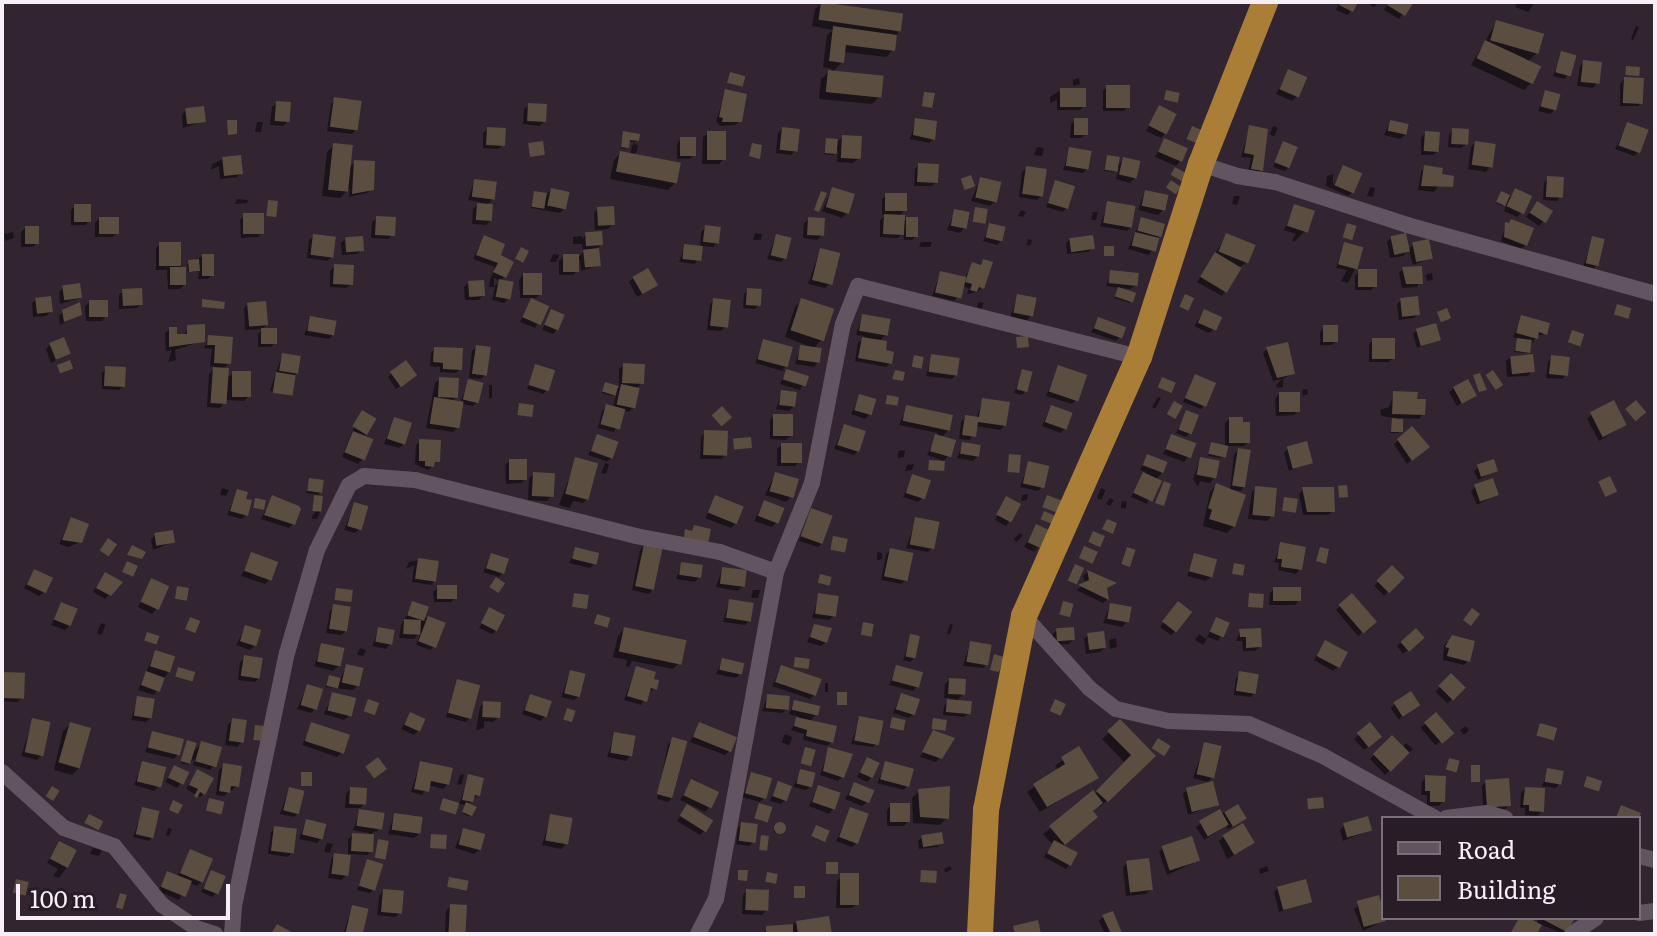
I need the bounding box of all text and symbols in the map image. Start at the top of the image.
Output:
legend [1381,816,1641,920]
text: Road [1457,831,1515,866]
scale bar [20,868,234,918]
text: Building [1457,871,1556,906]
text: 100 m [30,880,96,915]

